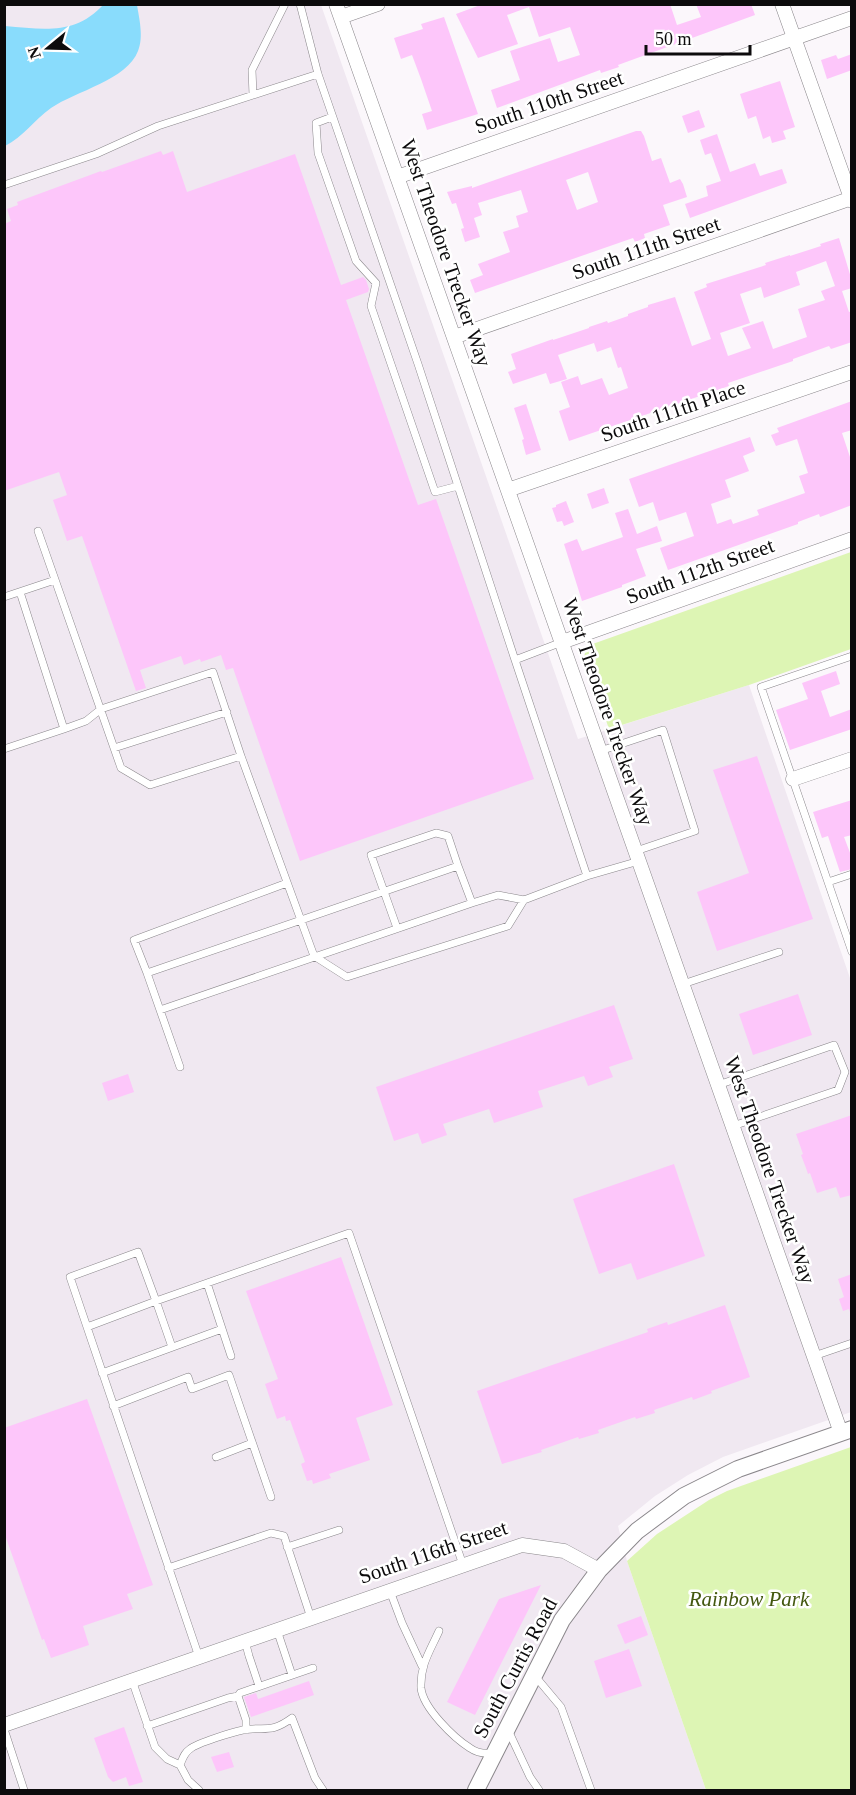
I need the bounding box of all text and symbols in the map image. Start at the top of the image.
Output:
north arrow [18,18,78,78]
scale bar [646,18,750,56]
text: 50 m [655,29,692,49]
text: N [24,44,44,61]
street label: South 110th Street [472,65,627,139]
street label: West Theodore Trecker Way [396,136,496,370]
street label: South 111th Street [569,211,723,285]
street label: South 111th Place [598,375,748,447]
street label: South 112th Street [623,533,777,609]
street label: West Theodore Trecker Way [558,595,658,829]
street label: West Theodore Trecker Way [720,1053,820,1287]
street label: South 116th Street [356,1515,511,1589]
park label: Rainbow Park [688,1587,810,1611]
street label: South Curtis Road [468,1593,562,1742]

